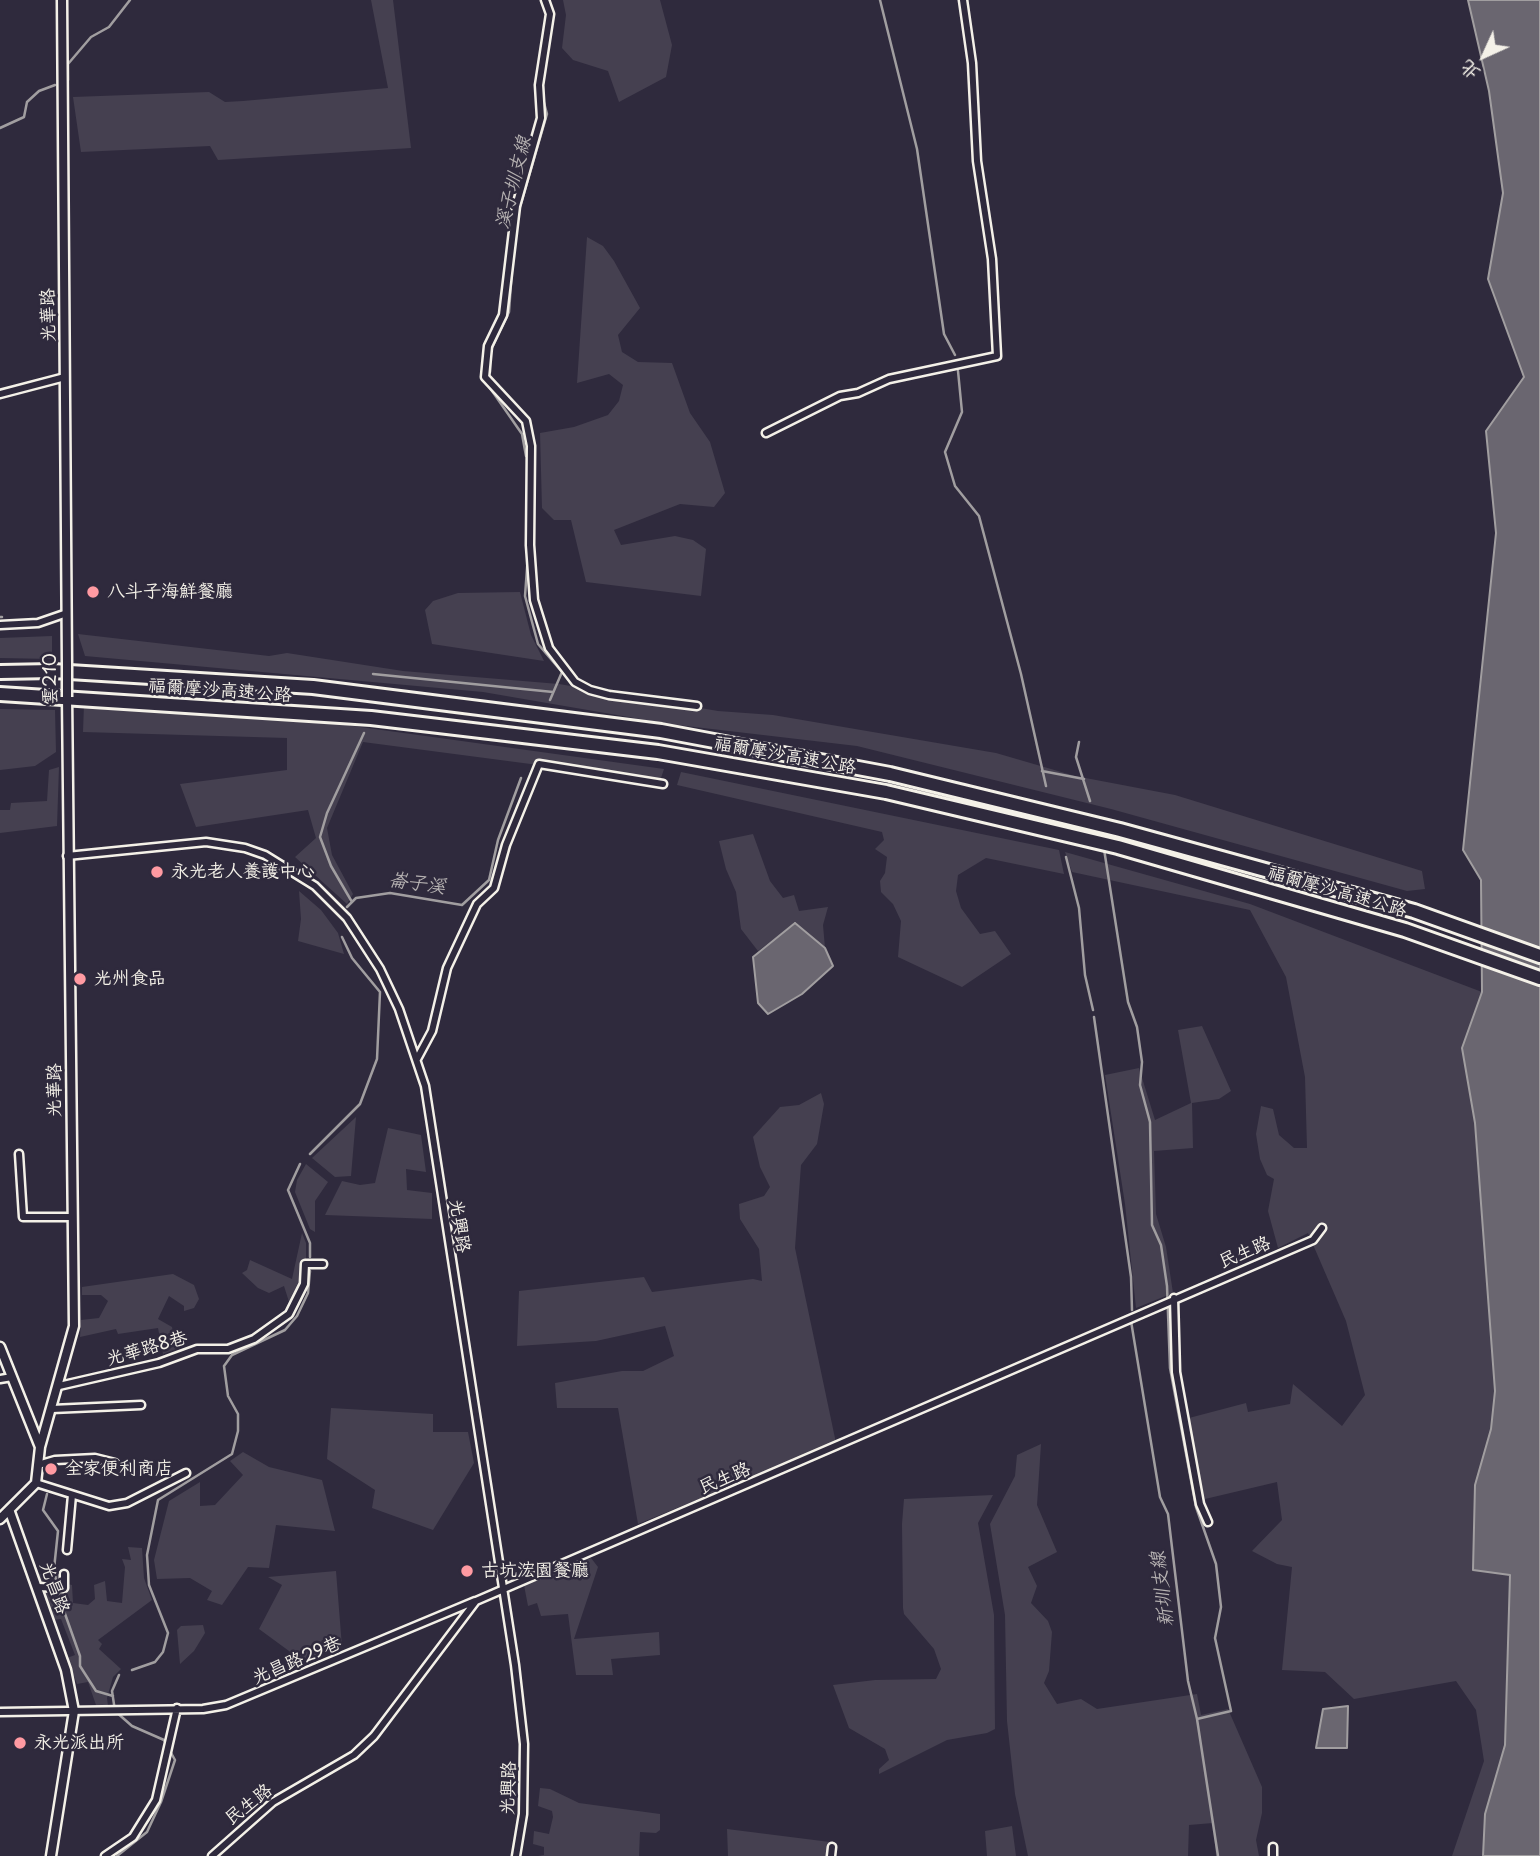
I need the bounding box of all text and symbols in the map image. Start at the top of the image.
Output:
north arrow [1449,21,1519,91]
text: 北 [1453,54,1486,87]
water label: 溪子圳支線 [491,134,537,232]
street label: 光華路 [38,288,60,342]
place label: 八斗子海鮮餐廳 [107,581,233,603]
marker: 八斗子海鮮餐廳 [85,584,101,600]
street label: 雲210 [40,653,62,705]
street label: 福爾摩沙高速公路 [147,675,293,707]
street label: 福爾摩沙高速公路 [712,733,858,779]
place label: 永光老人養護中心 [171,861,315,883]
street label: 福爾摩沙高速公路 [1265,862,1409,922]
marker: 永光老人養護中心 [149,864,165,880]
water label: 崙子溪 [387,869,447,899]
place label: 光州食品 [94,968,166,990]
marker: 光州食品 [72,971,88,987]
street label: 光華路 [44,1063,66,1117]
street label: 光興路 [444,1198,474,1254]
street label: 民生路 [1216,1233,1274,1273]
street label: 光華路8巷 [104,1327,190,1371]
place label: 全家便利商店 [65,1458,173,1480]
street label: 民生路 [696,1459,754,1499]
marker: 全家便利商店 [43,1461,59,1477]
water label: 新圳支線 [1147,1550,1179,1628]
street label: 光昌路 [35,1559,73,1617]
place label: 古坑浤園餐廳 [481,1560,589,1582]
marker: 古坑浤園餐廳 [459,1563,475,1579]
street label: 光昌路29巷 [249,1633,345,1689]
place label: 永光派出所 [34,1732,124,1754]
marker: 永光派出所 [12,1735,28,1751]
street label: 光興路 [497,1761,521,1815]
street label: 民生路 [221,1780,277,1830]

